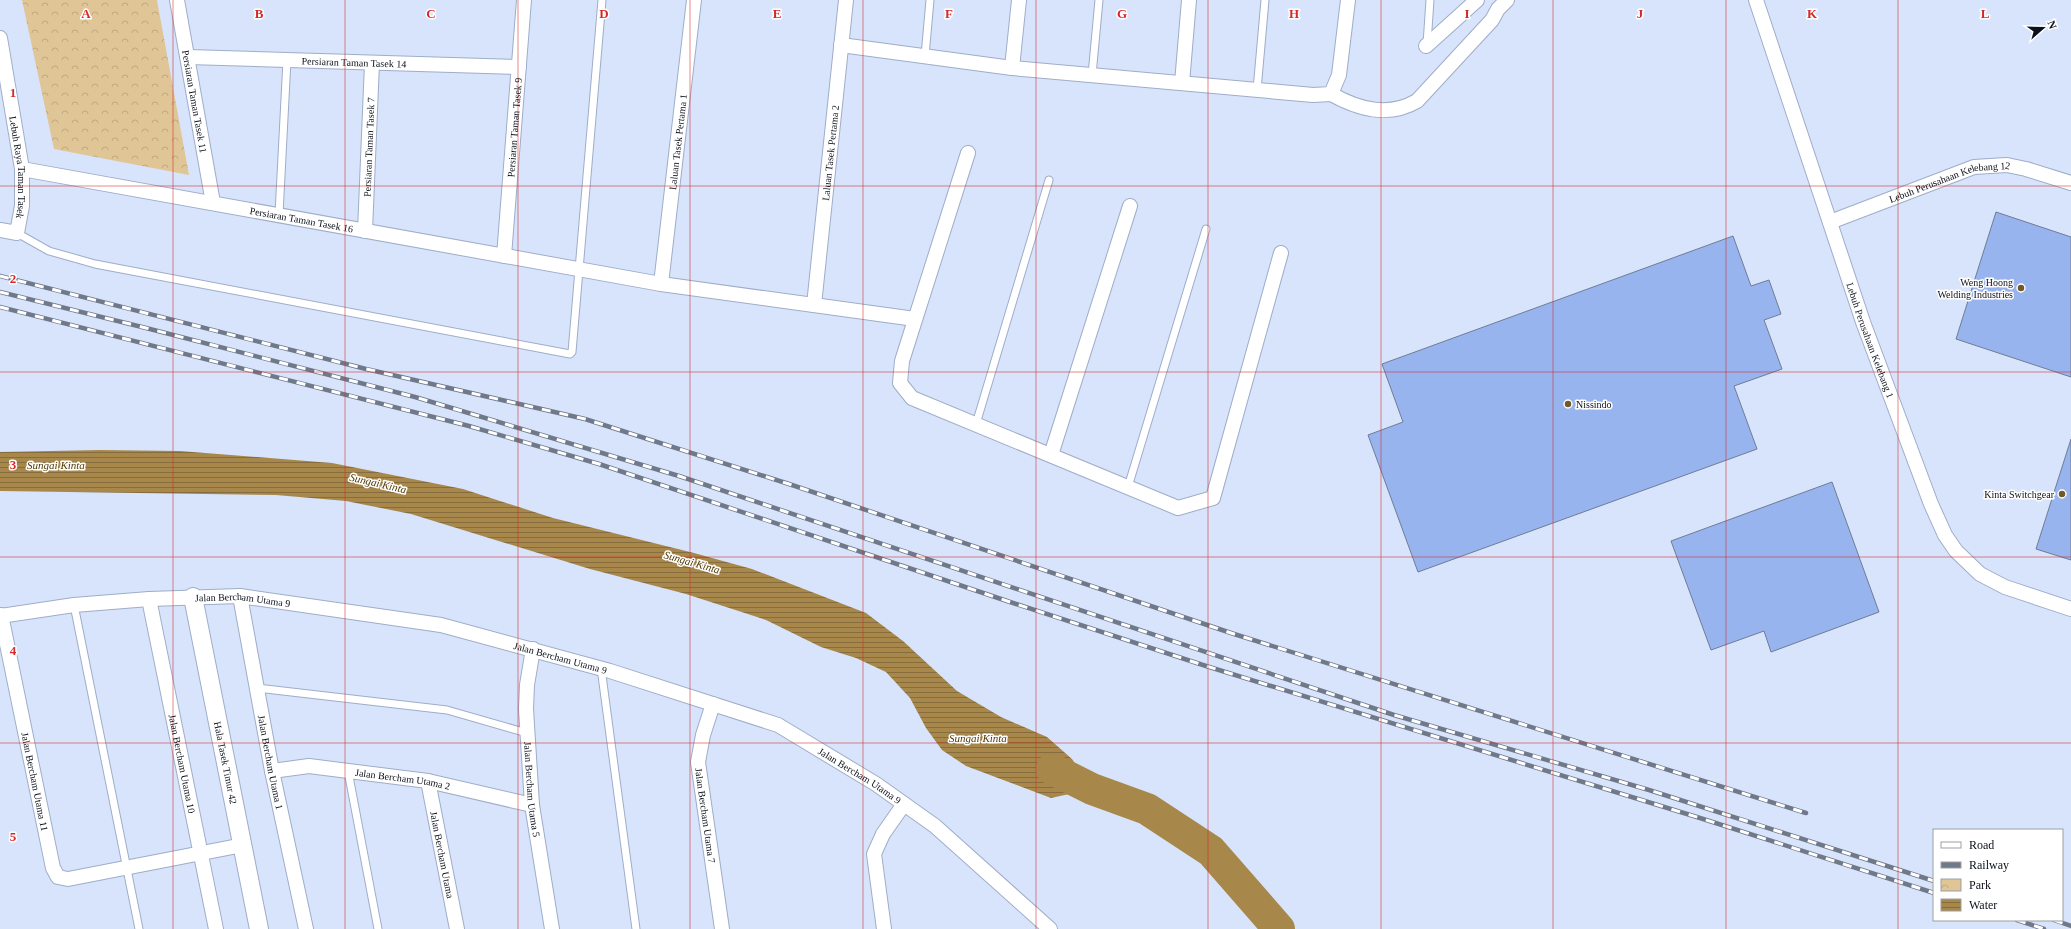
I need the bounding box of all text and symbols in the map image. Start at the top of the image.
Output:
text: A [81,6,91,21]
text: B [255,6,264,21]
text: C [426,6,436,21]
text: D [599,6,609,21]
text: E [773,6,781,21]
text: F [945,6,953,21]
text: G [1117,6,1127,21]
text: H [1289,6,1299,21]
text: I [1464,6,1470,21]
text: J [1637,6,1644,21]
text: K [1807,6,1818,21]
text: L [1981,6,1990,21]
north arrow [2023,8,2063,48]
text: N [2045,19,2059,30]
street label: Persiaran Taman Tasek 11 [180,49,210,154]
street label: Persiaran Taman Tasek 14 [301,55,406,69]
street label: Persiaran Taman Tasek 9 [505,77,523,178]
text: 1 [10,85,16,100]
street label: Laluan Tasek Pertama 1 [666,94,689,190]
street label: Persiaran Taman Tasek 7 [361,97,376,197]
street label: Laluan Tasek Pertama 2 [819,104,840,201]
street label: Lebuh Raya Taman Tasek [8,115,27,220]
street label: Lebuh Perusahaan Kelebang 12 [1887,159,2011,204]
street label: Persiaran Taman Tasek 16 [249,205,354,234]
text: 2 [10,271,16,286]
place label: Weng Hoong Welding Industries [1937,277,2013,300]
street label: Lebuh Perusahaan Kelebang 1 [1845,281,1896,400]
marker: Weng Hoong Welding Industries [2016,283,2026,293]
marker: Nissindo [1563,399,1573,409]
place label: Nissindo [1576,399,1612,410]
text: 3 [10,457,17,472]
water label: Sungai Kinta [27,459,85,471]
water label: Sungai Kinta [349,471,408,495]
place label: Kinta Switchgear [1984,489,2055,500]
marker: Kinta Switchgear [2057,489,2067,499]
water label: Sungai Kinta [663,548,722,576]
street label: Jalan Bercham Utama 9 [195,590,291,609]
street label: Jalan Bercham Utama 9 [513,640,608,675]
text: 4 [10,643,17,658]
street label: Jalan Bercham Utama 10 [167,713,198,814]
street label: Jalan Bercham Utama 1 [256,714,286,810]
street label: Hala Tasek Timur 42 [212,720,240,805]
street label: Jalan Bercham Utama 11 [20,731,51,832]
water label: Sungai Kinta [949,732,1007,744]
street label: Jalan Bercham Utama 5 [523,741,543,838]
street label: Jalan Bercham Utama 9 [816,745,903,806]
street label: Jalan Bercham Utama 2 [355,766,451,791]
street label: Jalan Bercham Utama 7 [693,767,718,864]
street label: Jalan Bercham Utama [429,810,456,900]
text: 5 [10,829,17,844]
legend [1933,829,2063,921]
text: Road [1969,838,1994,852]
text: Railway [1969,858,2009,872]
text: Park [1969,878,1991,892]
text: Water [1969,898,1997,912]

